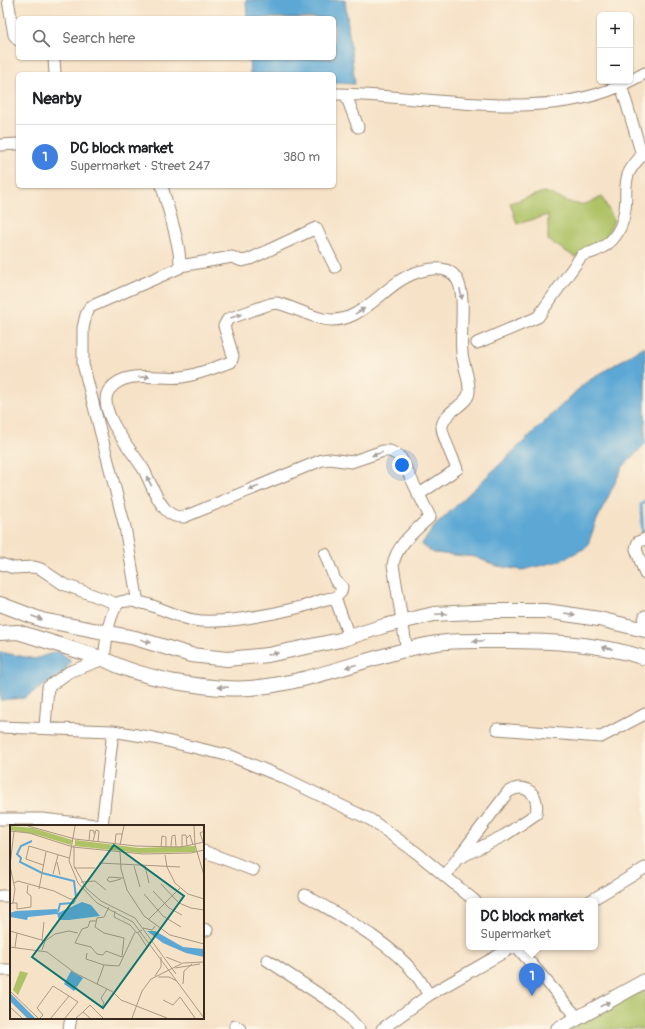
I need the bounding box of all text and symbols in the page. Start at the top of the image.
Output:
map controls [597,12,633,84]
button: + [597,12,633,48]
search box [16,16,336,60]
icon: search [30,27,52,49]
text: Search here [62,29,135,48]
button: − [597,48,633,84]
text: Nearby [32,88,81,109]
text: DC block market [70,139,173,158]
text: 1 [42,149,48,165]
text: 380 m [283,149,320,165]
text: Supermarket · Street 247 [70,158,210,174]
one-way arrow [458,288,464,300]
one-way arrow [354,308,366,315]
one-way arrow [231,313,243,319]
one-way arrow [138,374,150,380]
one-way arrow [371,451,383,457]
your location [392,455,412,475]
one-way arrow [146,475,153,487]
one-way arrow [248,486,260,492]
one-way arrow [435,610,447,617]
one-way arrow [564,611,576,617]
one-way arrow [31,615,43,621]
one-way arrow [140,638,152,644]
one-way arrow [471,638,484,644]
one-way arrow [601,645,613,651]
one-way arrow [267,651,279,657]
one-way arrow [345,663,357,669]
one-way arrow [216,684,229,690]
inset map [10,825,204,1019]
popup [466,898,598,950]
text: DC block market [480,907,584,926]
text: Supermarket [480,926,551,942]
pin: 1 [519,963,545,996]
one-way arrow [599,1000,610,1007]

